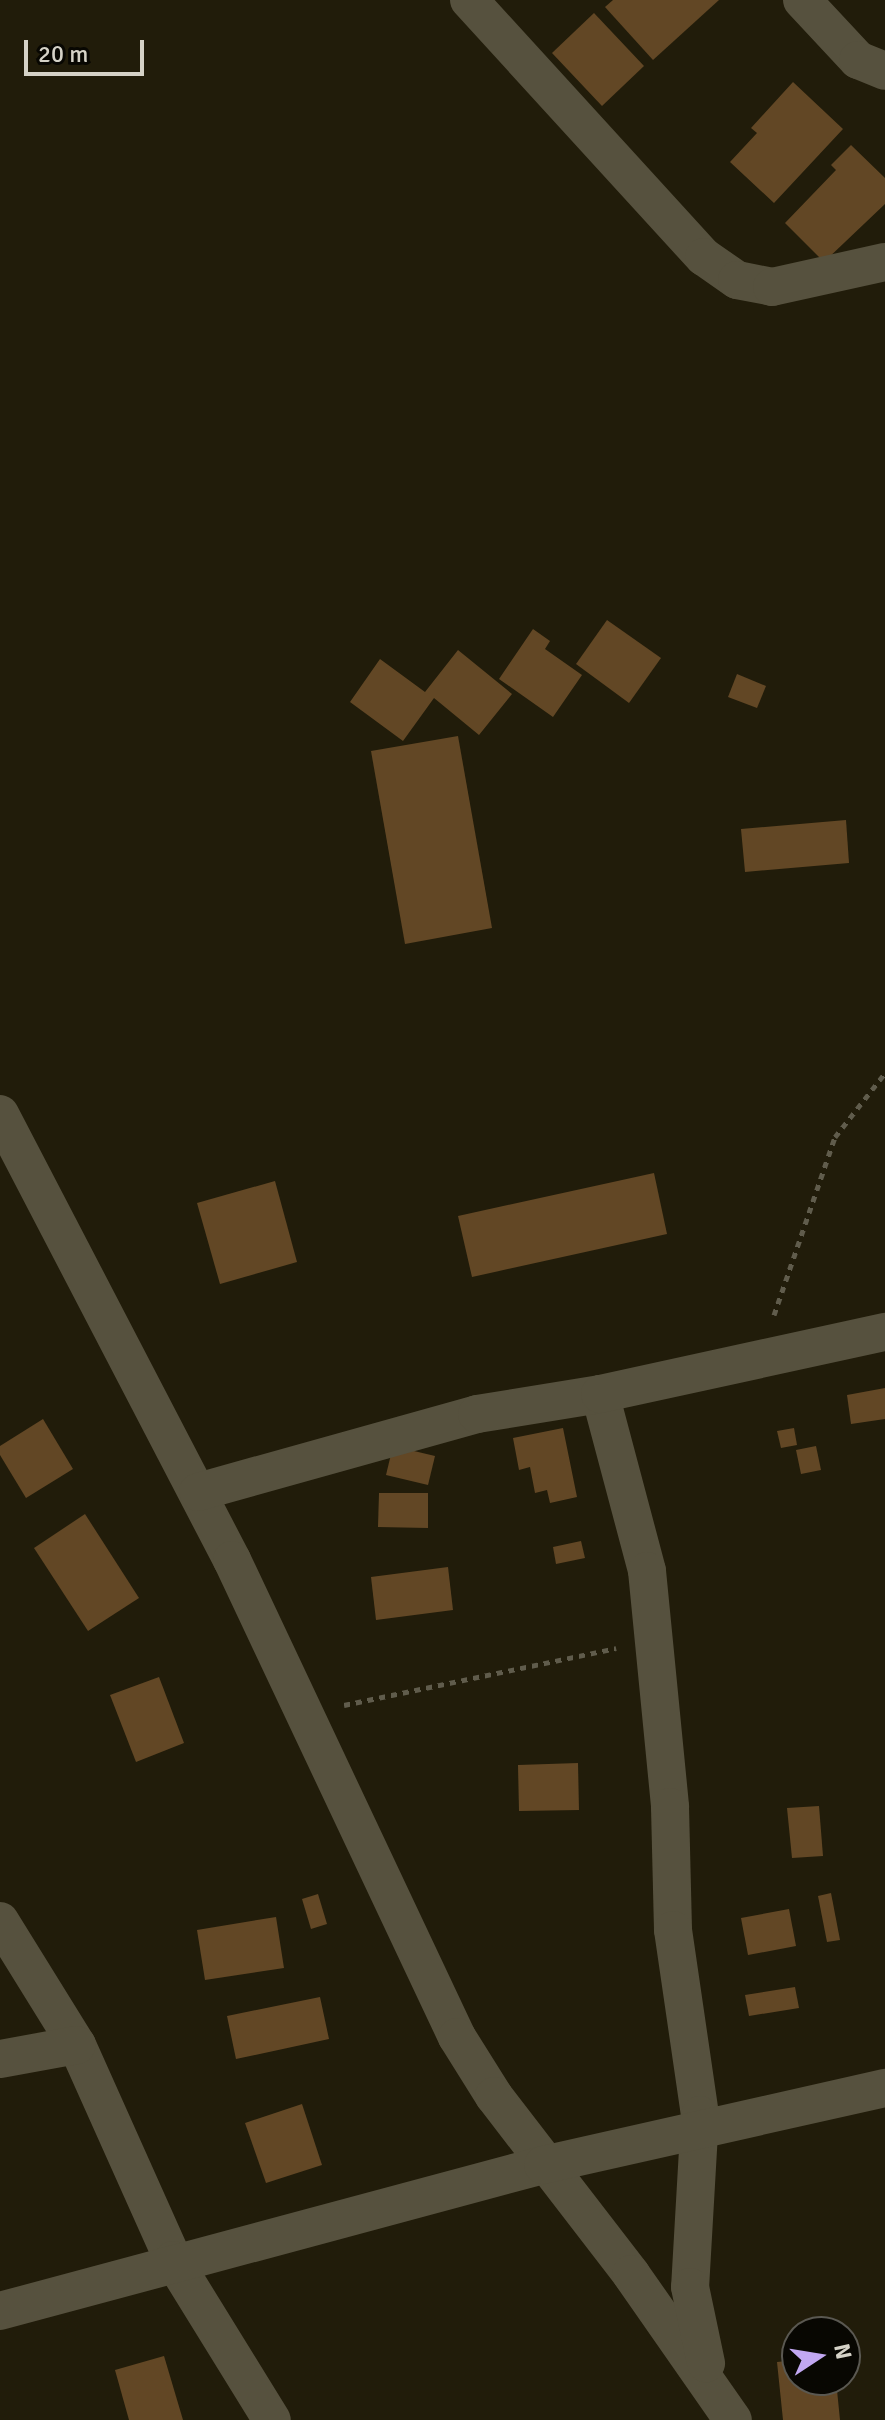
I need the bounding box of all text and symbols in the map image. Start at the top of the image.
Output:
scale bar [28,24,148,74]
text: 20 m [38,39,88,69]
north arrow [781,2316,861,2396]
text: N [828,2341,858,2362]

